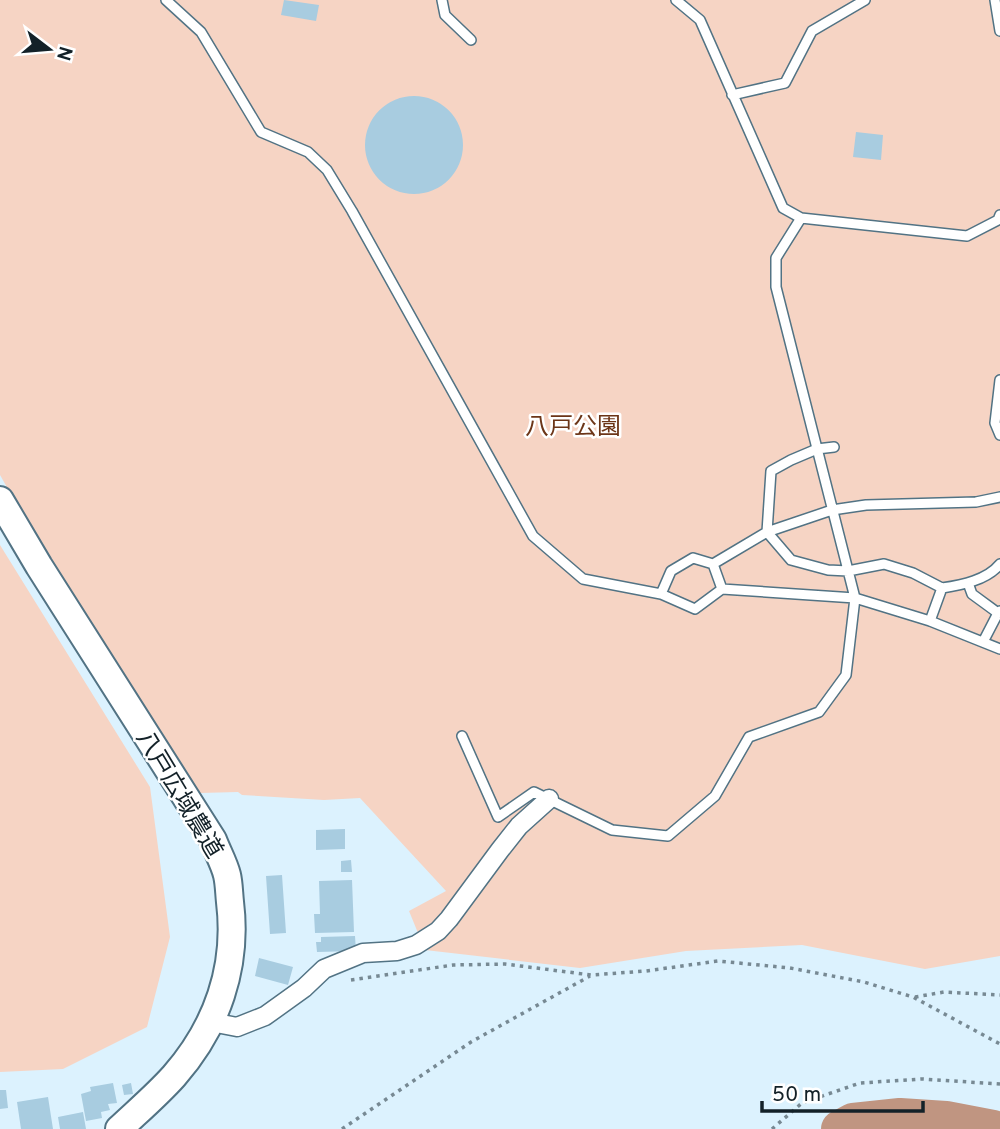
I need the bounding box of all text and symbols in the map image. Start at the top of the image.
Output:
north arrow [14,14,84,84]
text: N [50,43,77,63]
park label: 八戸公園 [525,413,621,443]
street label: 八戸広域農道 [128,726,228,864]
scale bar [762,1070,923,1114]
text: 50 m [772,1082,821,1109]

